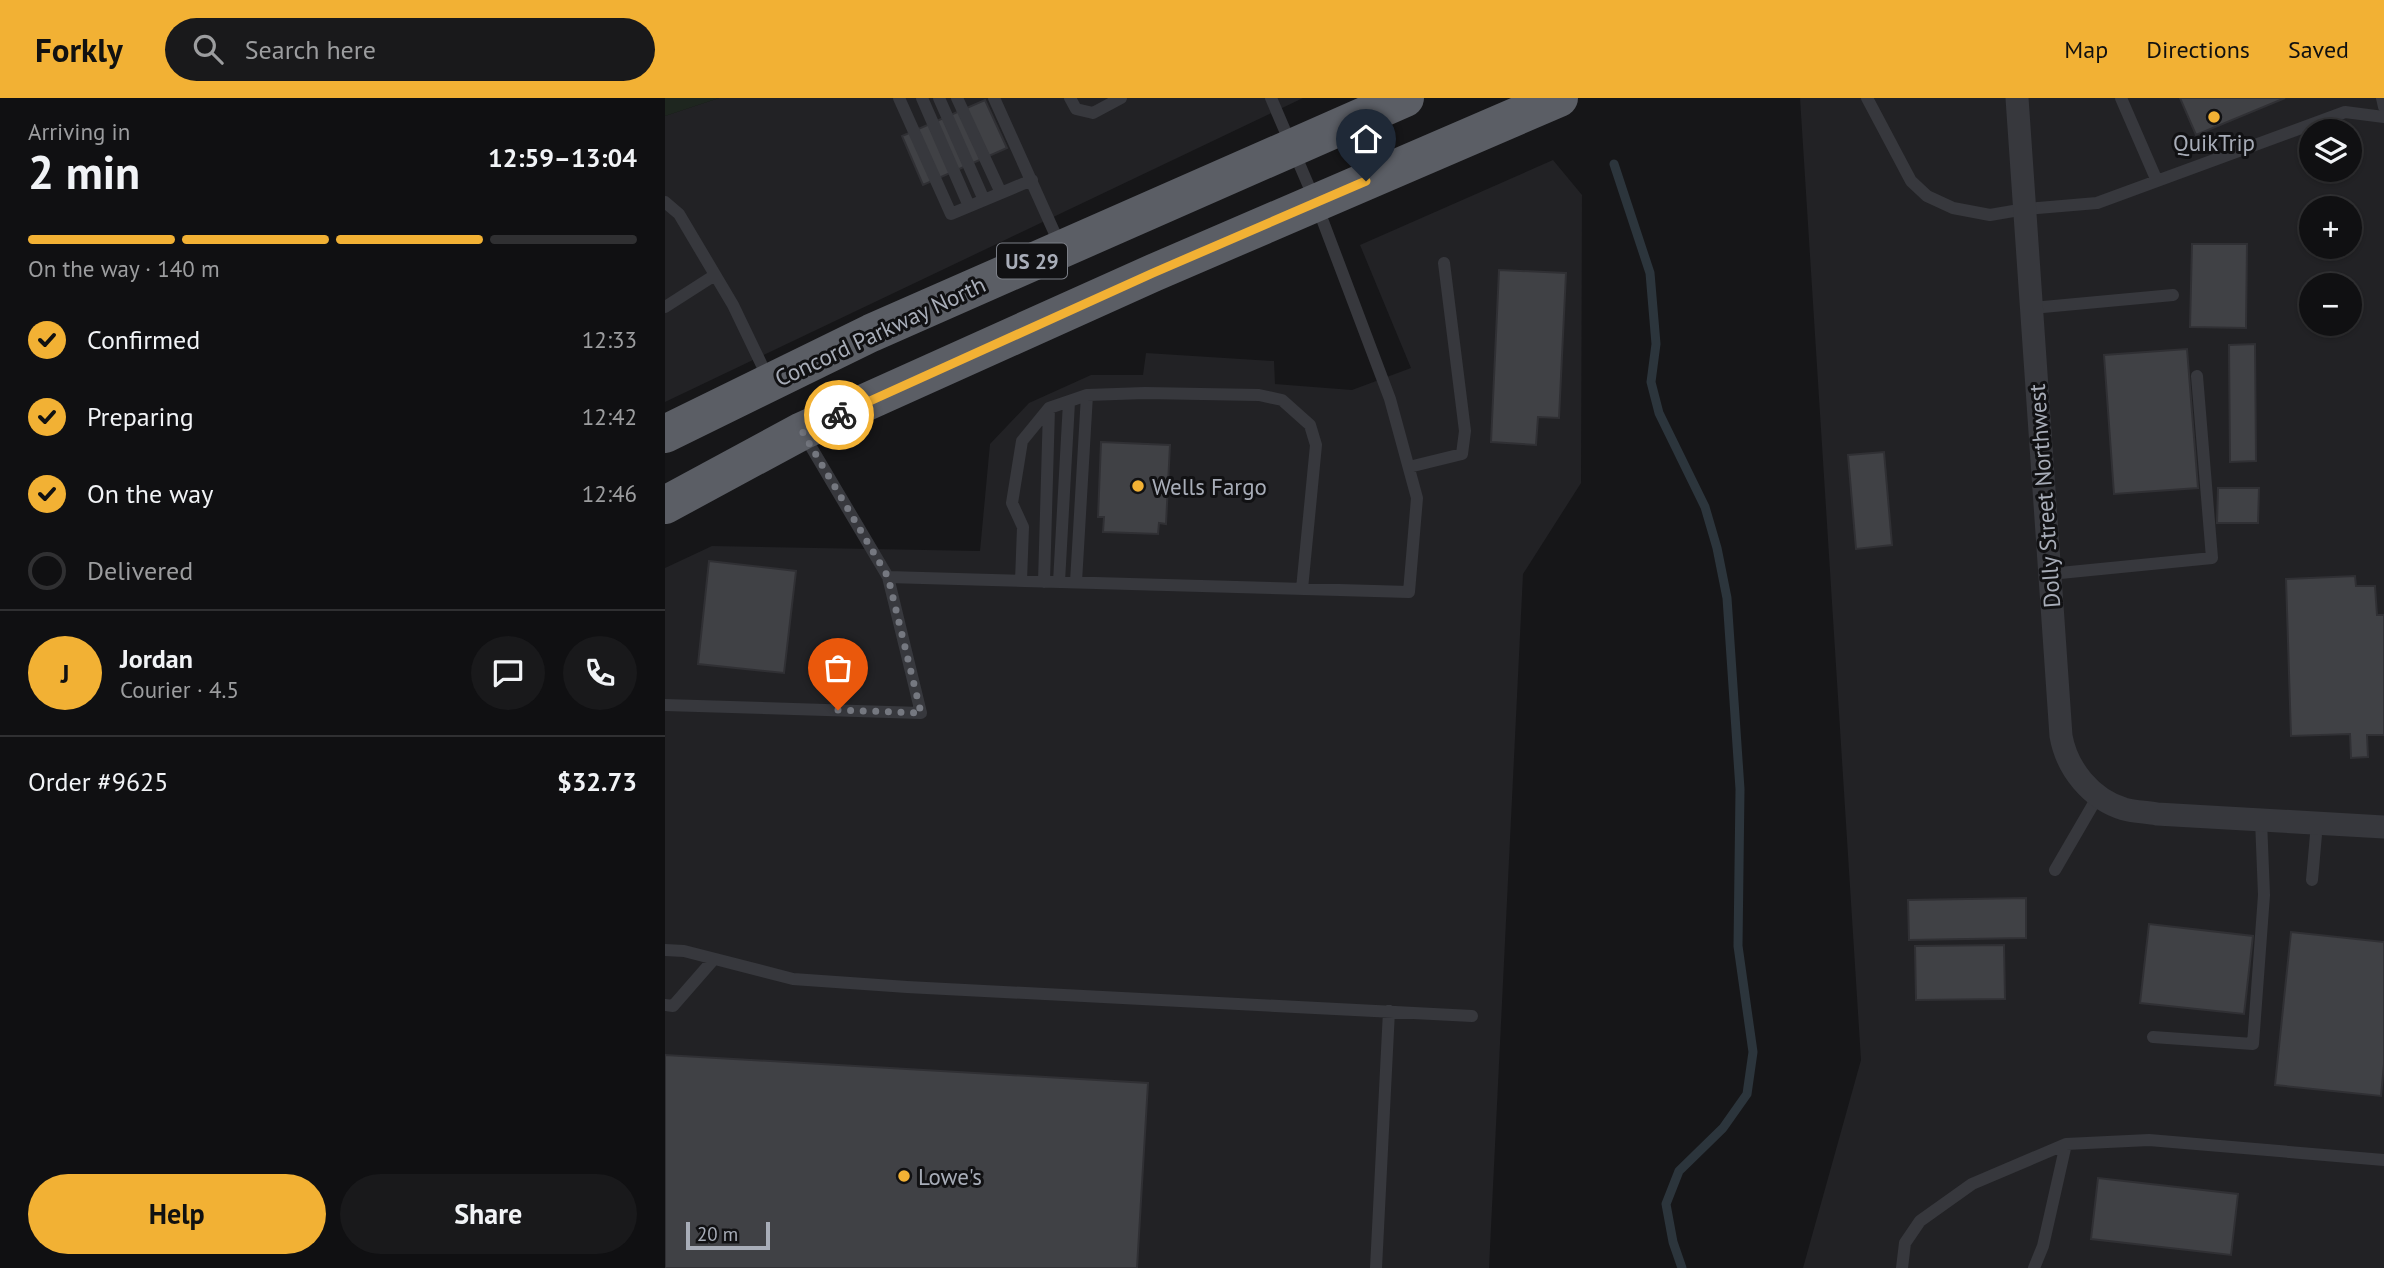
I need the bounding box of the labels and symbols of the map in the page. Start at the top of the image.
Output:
pin [1336,109,1396,181]
marker: QuikTrip [2206,109,2222,125]
place label: QuikTrip [2173,128,2255,157]
road number: US 29 [997,244,1067,278]
street label: Concord Parkway North [770,269,990,393]
courier [804,380,874,450]
street label: Dolly Street Northwest [2022,383,2066,609]
place label: Wells Fargo [1152,472,1267,501]
marker: Wells Fargo [1130,478,1146,494]
pin [808,638,868,710]
place label: Lowe's [918,1162,982,1191]
marker: Lowe's [896,1168,912,1184]
scale bar [686,1219,770,1251]

